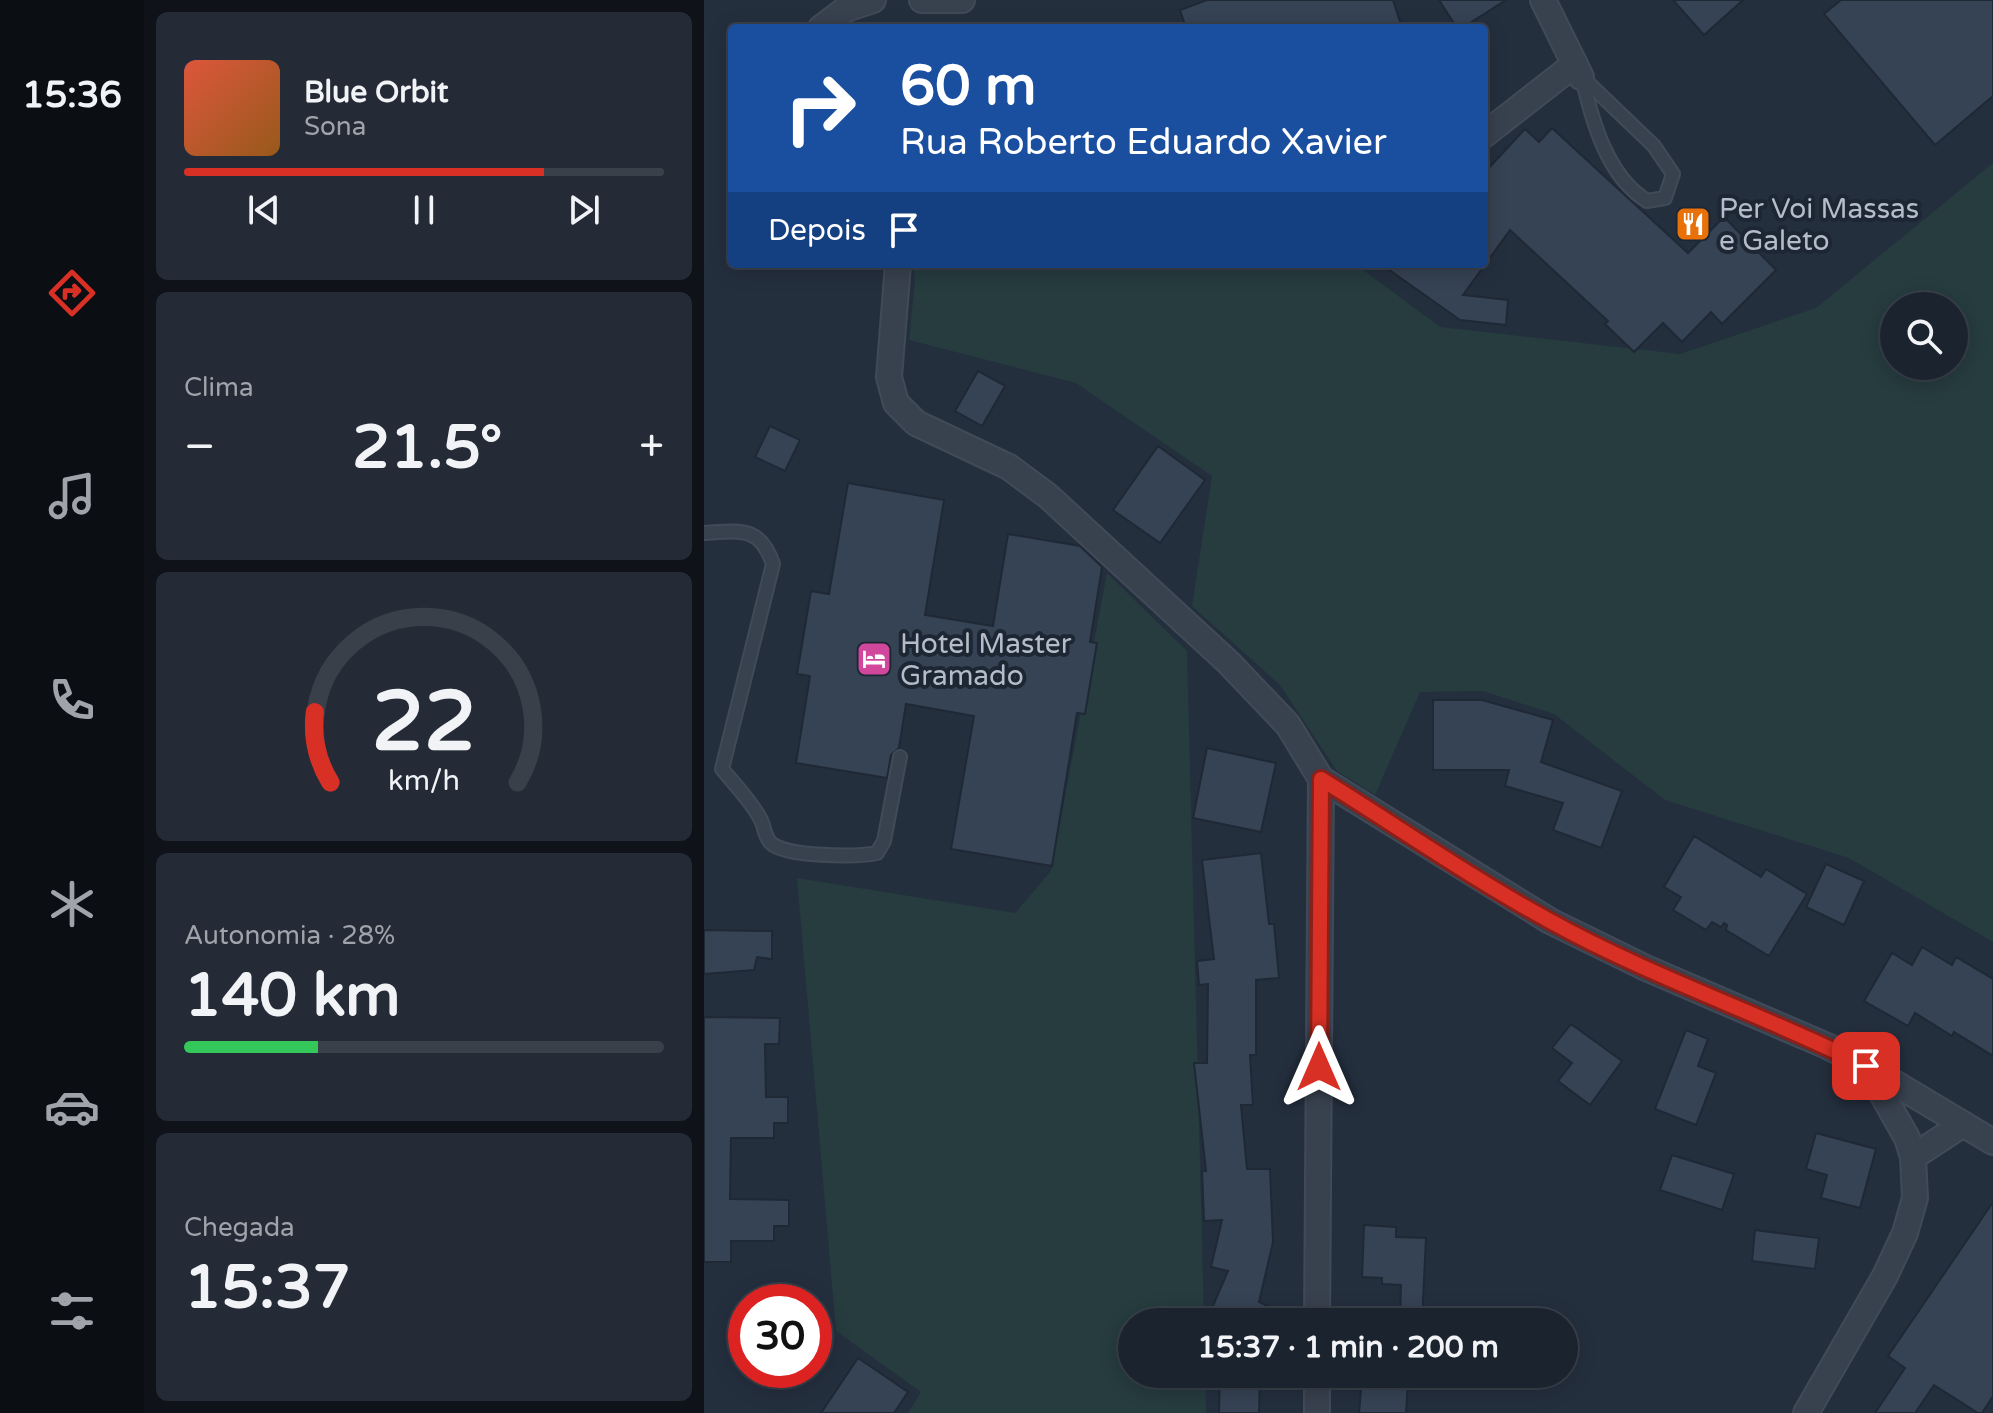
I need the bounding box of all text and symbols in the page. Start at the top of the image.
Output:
text: 60 m [900,53,1036,120]
icon: right [768,56,872,160]
text: 15:36 [22,74,122,117]
text: Blue Orbit [304,74,449,111]
text: Sona [304,111,366,142]
text: Rua Roberto Eduardo Xavier [900,121,1387,164]
icon: previous [242,188,286,232]
icon: pause [402,188,446,232]
icon: next [562,188,606,232]
place label: Per Voi Massas e Galeto [1719,192,1919,258]
restaurant icon: Per Voi Massas e Galeto [1674,205,1712,243]
icon: arrive [882,208,926,252]
text: Depois [768,212,866,249]
icon: directions [44,265,100,321]
map controls [1880,292,1968,380]
button: search [1880,292,1968,380]
text: Clima [184,372,254,403]
text: 21.5° [352,412,502,484]
text: − [184,421,215,474]
text: + [639,421,664,474]
icon: music [44,468,100,524]
place label: Hotel Master Gramado [900,627,1072,693]
hotel icon: Hotel Master Gramado [855,640,893,678]
icon: phone [44,672,100,728]
text: 22 [372,672,476,772]
text: km/h [388,764,460,798]
icon: climate [44,876,100,932]
text: Autonomia · 28% [184,920,395,951]
text: 140 km [184,960,400,1032]
position arrow [1277,1025,1361,1109]
pin [1832,1032,1900,1100]
icon: arrive [1844,1044,1888,1088]
icon: car [44,1079,100,1135]
text: Chegada [184,1212,295,1243]
text: 15:37 [184,1252,350,1324]
icon: filters [44,1283,100,1339]
speed limit sign: 30 [728,1284,832,1388]
text: 15:37 · 1 min · 200 m [1197,1329,1499,1366]

